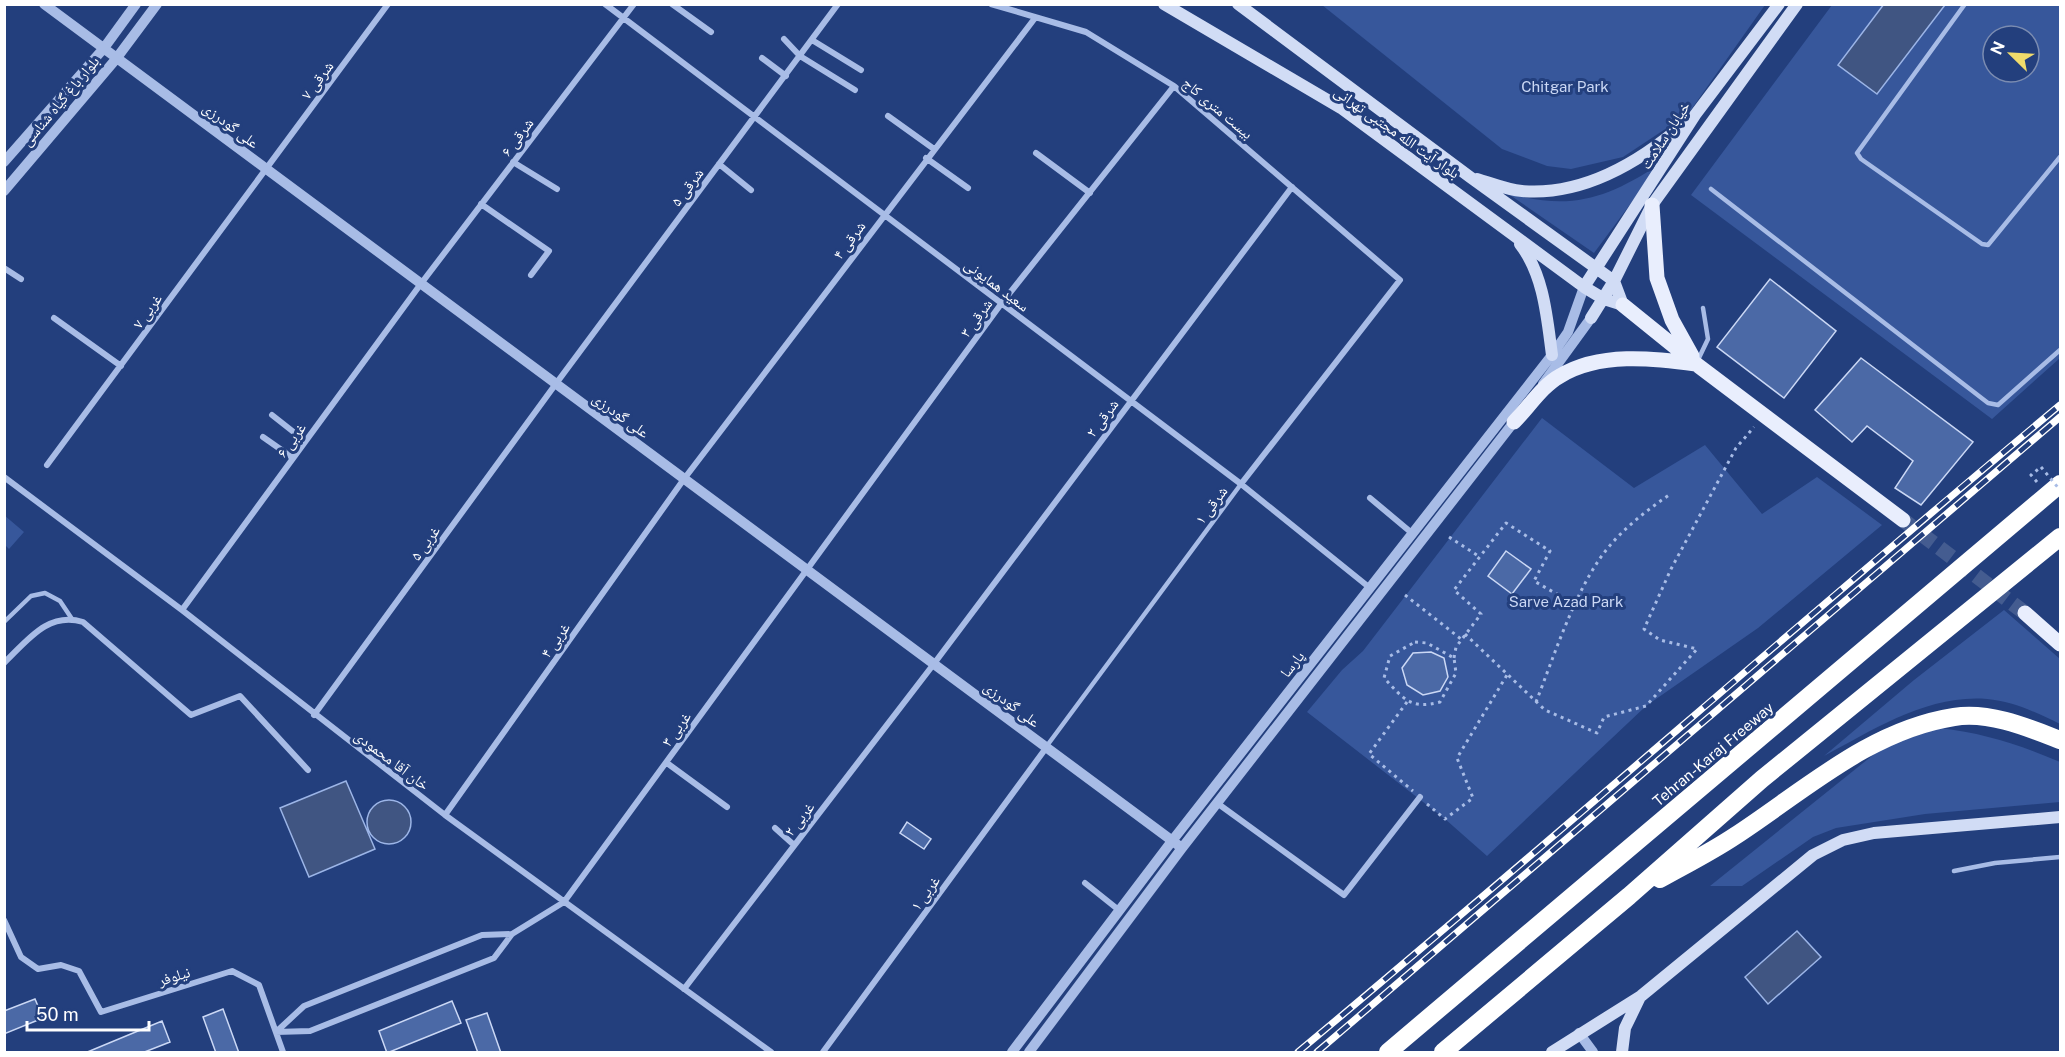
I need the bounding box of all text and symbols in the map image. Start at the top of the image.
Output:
north arrow [1981,24,2041,84]
text: N [1987,39,2009,58]
street label: بلوار باغ گیاه شناسی [18,53,104,151]
street label: ۷ شرقی [297,58,338,103]
street label: بیست متری کاج [1178,74,1256,144]
park label: Chitgar Park [1521,78,1609,95]
street label: بلوار آیت الله مجتبی تهرانی [1330,82,1463,183]
street label: علی گودرزی [199,98,263,153]
street label: خیابان سلامت [1637,98,1695,173]
street label: ۶ شرقی [497,115,538,160]
street label: ۵ شرقی [667,165,708,210]
street label: ۴ شرقی [829,218,870,263]
street label: سعید همایونی [960,255,1033,316]
street label: ۷ غربی [129,290,167,333]
street label: ۳ شرقی [957,296,997,342]
street label: علی گودرزی [588,389,653,443]
street label: ۲ شرقی [1082,396,1123,441]
street label: ۶ غربی [273,419,311,462]
street label: ۱ شرقی [1191,483,1232,528]
street label: ۵ غربی [407,522,445,565]
park label: Sarve Azad Park [1509,593,1623,610]
street label: ۴ غربی [537,619,575,662]
street label: پارسا [1277,648,1308,681]
street label: علی گودرزی [980,677,1044,732]
street label: Tehran-Karaj Freeway [1649,699,1777,809]
street label: ۳ غربی [658,708,696,751]
street label: خان آقا محمودی [350,727,433,795]
street label: ۲ غربی [780,798,819,841]
street label: ۱ غربی [907,872,945,915]
street label: نیلوفر [155,963,192,990]
scale bar [27,994,148,1032]
text: 50 m [36,1004,79,1025]

